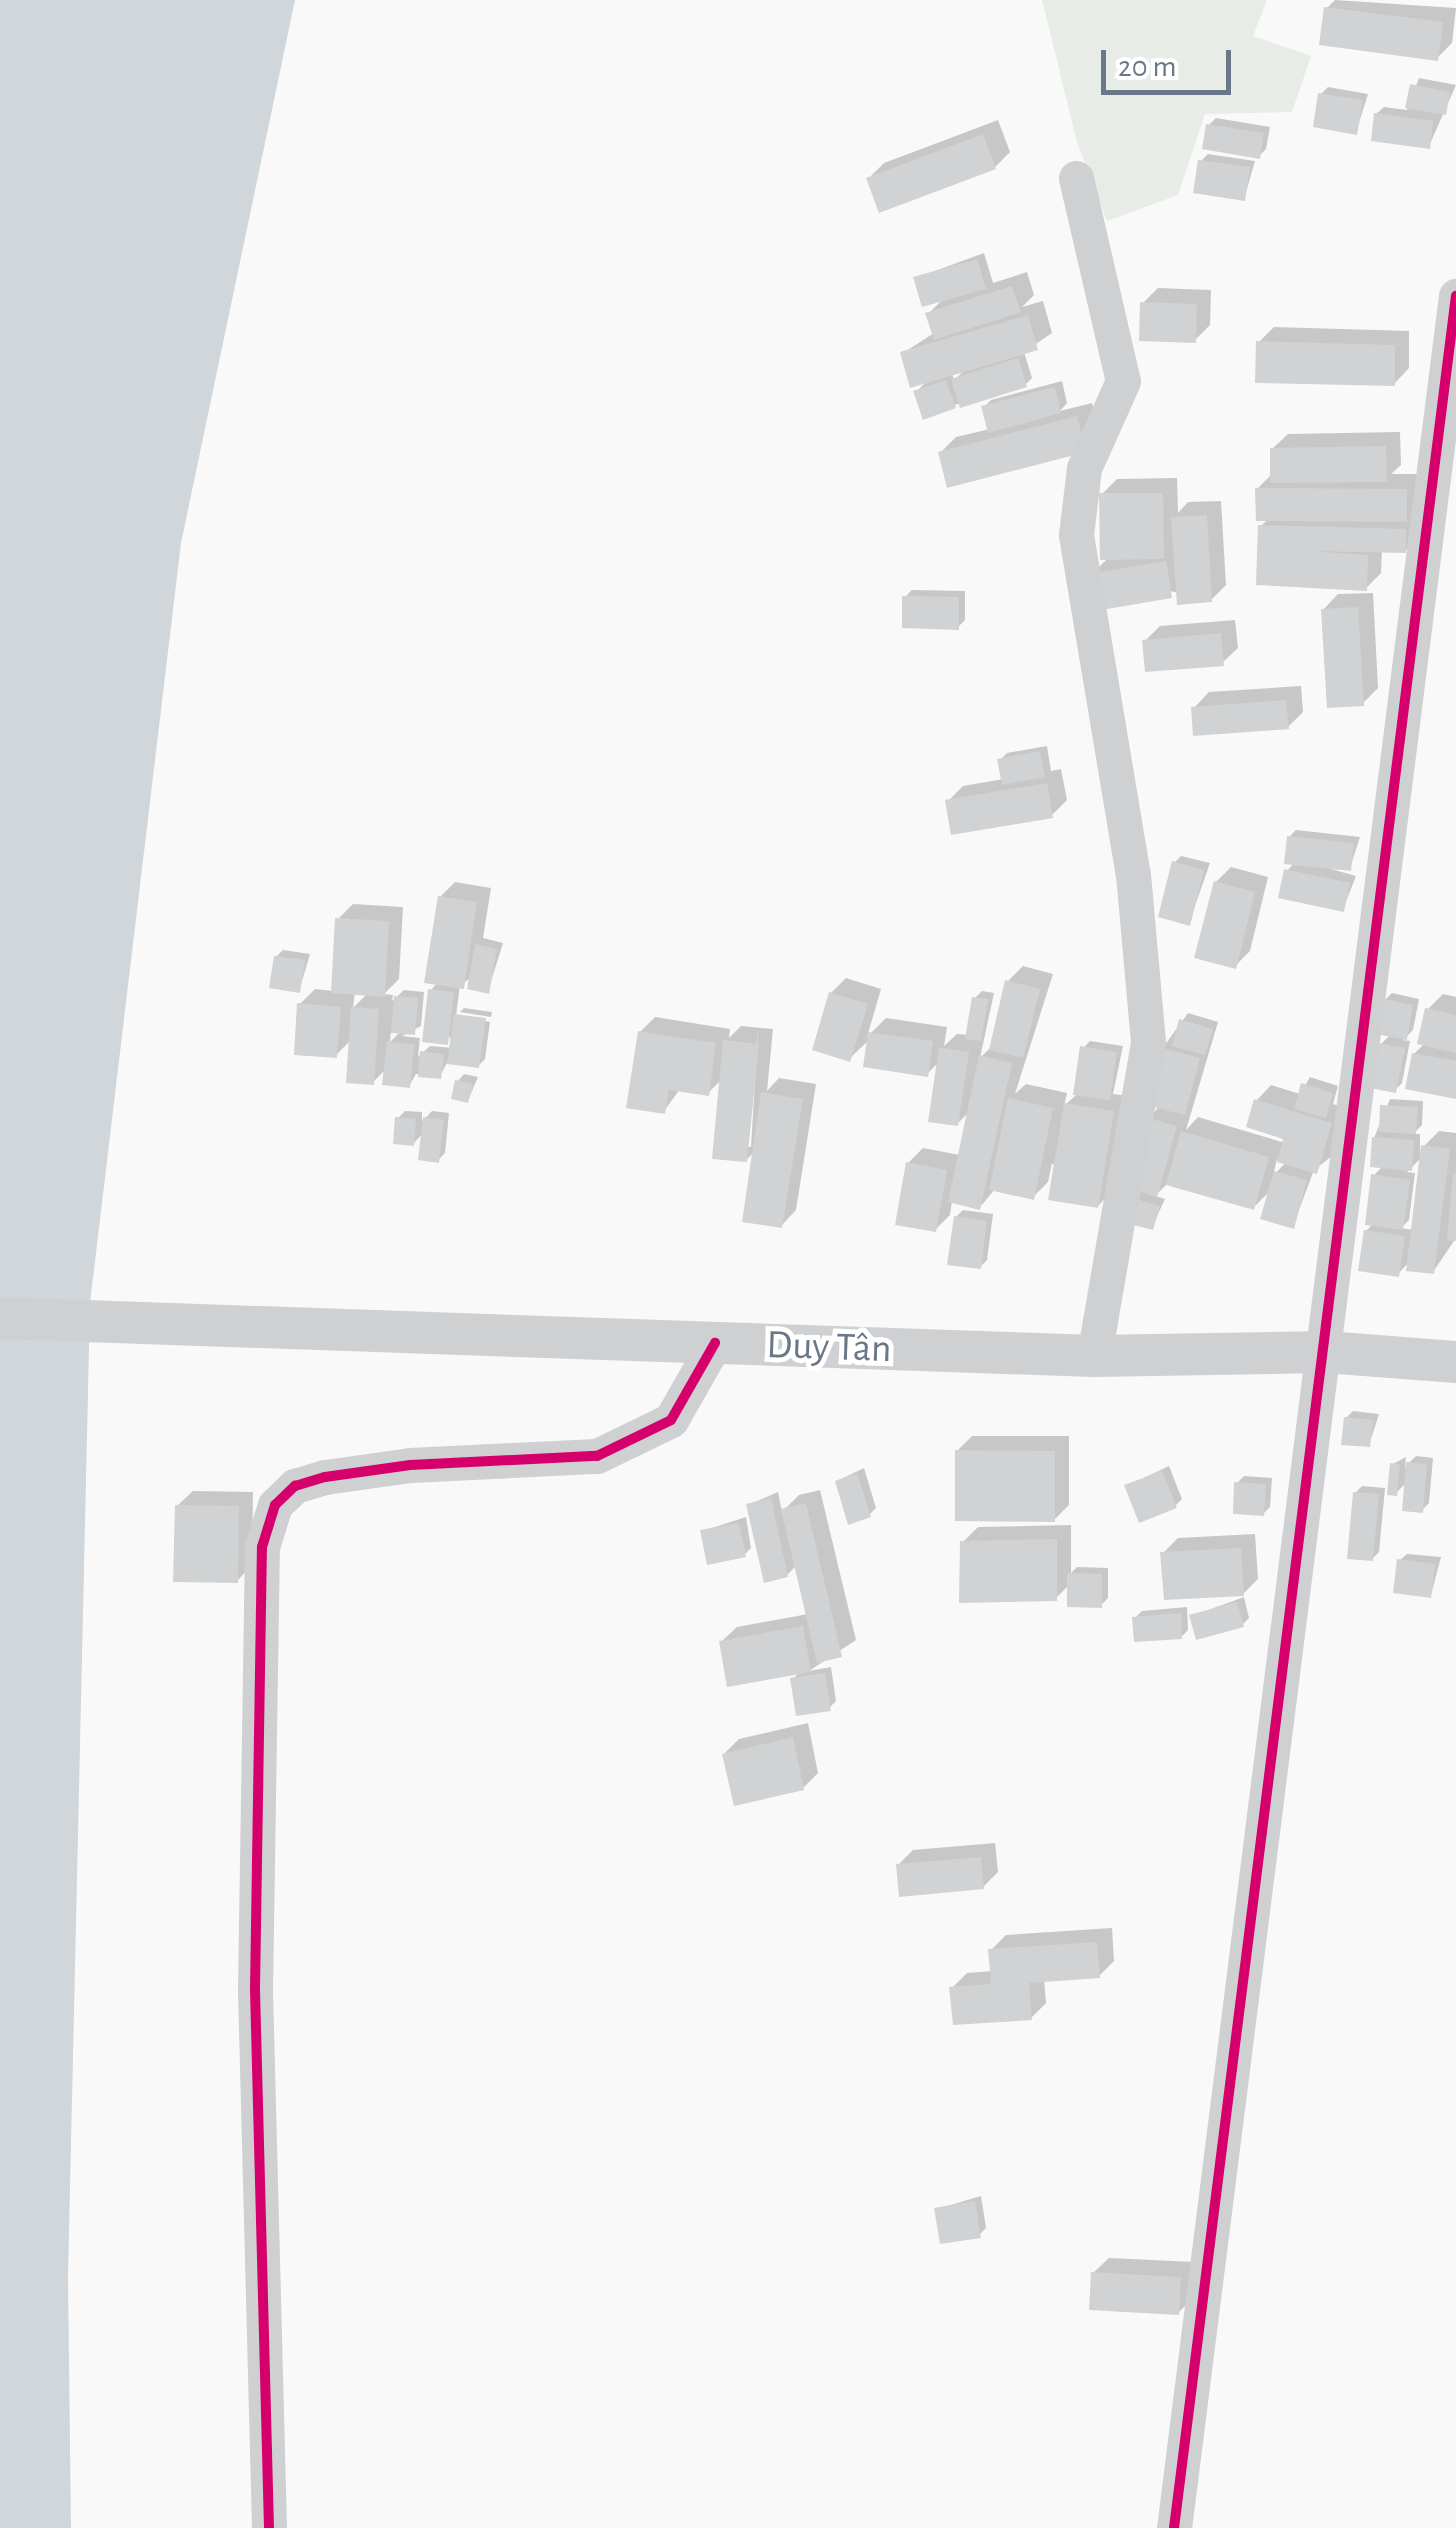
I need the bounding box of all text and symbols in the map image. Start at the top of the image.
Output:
scale bar [1106,30,1236,92]
text: 20 m [1118,52,1176,82]
street label: Duy Tân [766,1321,892,1373]

